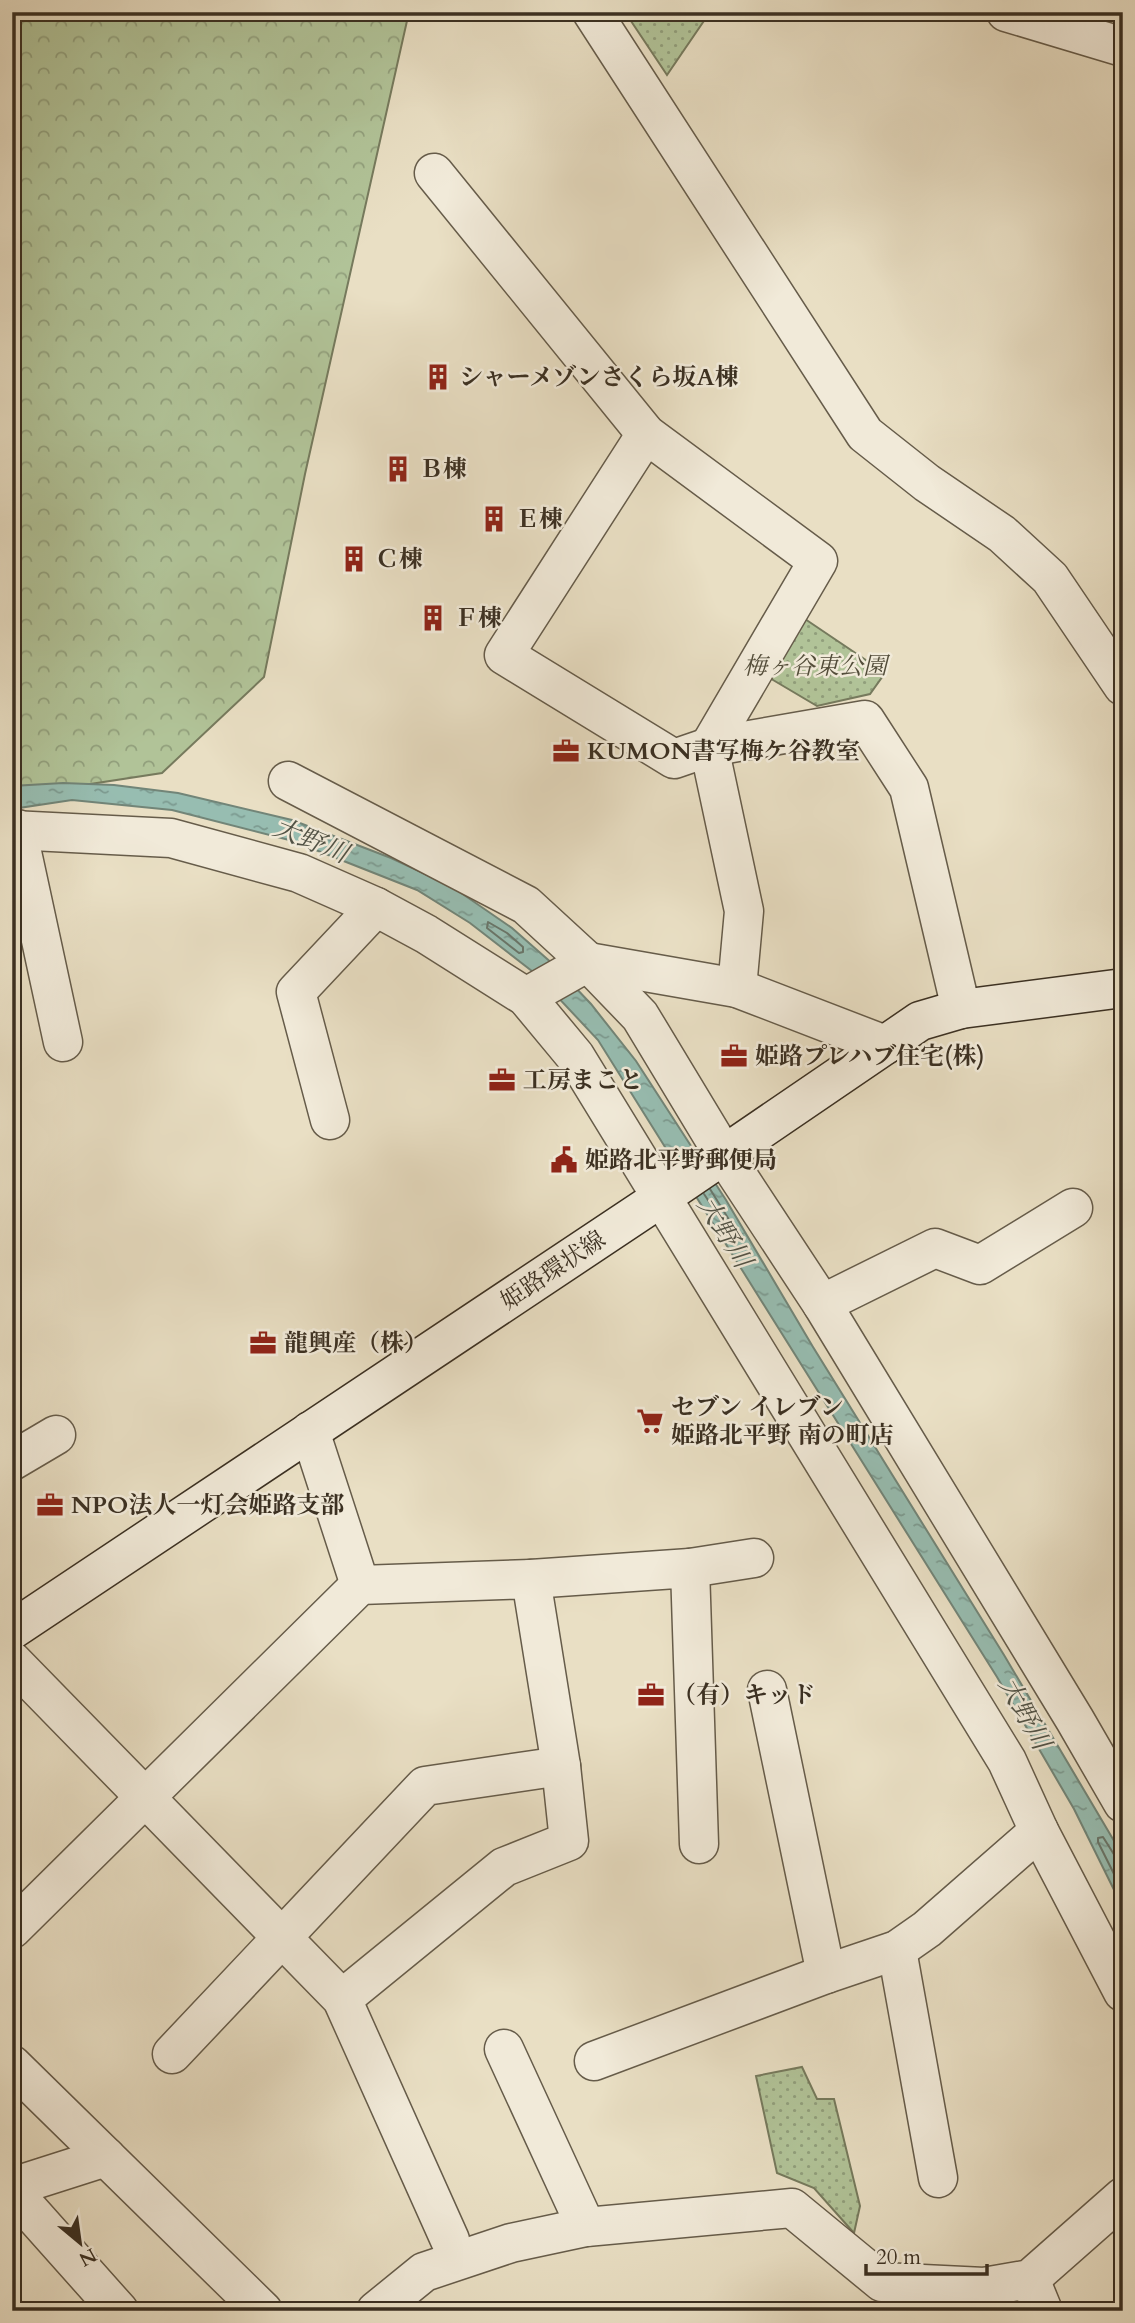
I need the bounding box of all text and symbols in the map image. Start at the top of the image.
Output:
place label: シャーメゾンさくら坂A棟 [459,361,739,394]
building icon: シャーメゾンさくら坂A棟 [423,362,453,392]
place label: Ｂ棟 [419,453,467,486]
building icon: Ｂ棟 [383,454,413,484]
place label: Ｅ棟 [515,503,563,536]
building icon: Ｅ棟 [479,504,509,534]
place label: Ｃ棟 [375,543,423,576]
building icon: Ｃ棟 [339,544,369,574]
place label: Ｆ棟 [454,602,502,635]
building icon: Ｆ棟 [418,603,448,633]
park label: 梅ヶ谷東公園 [743,650,891,683]
place label: KUMON書写梅ケ谷教室 [587,735,860,768]
office icon: KUMON書写梅ケ谷教室 [551,736,581,766]
water label: 大野川 [268,810,356,872]
place label: 姫路プレハブ住宅(株) [755,1040,985,1073]
office icon: 姫路プレハブ住宅(株) [719,1041,749,1071]
place label: 工房まこと [523,1064,643,1097]
office icon: 工房まこと [487,1065,517,1095]
place label: 姫路北平野郵便局 [585,1144,777,1177]
public building icon: 姫路北平野郵便局 [549,1145,579,1175]
water label: 大野川 [689,1190,762,1277]
street label: 姫路環状線 [494,1223,612,1318]
place label: 龍興産（株） [284,1327,428,1360]
office icon: 龍興産（株） [248,1328,278,1358]
place label: セブン イレブン 姫路北平野 南の町店 [671,1391,893,1452]
supermarket icon: セブン イレブン 姫路北平野 南の町店 [635,1406,665,1436]
place label: NPO法人一灯会姫路支部 [71,1489,344,1522]
office icon: NPO法人一灯会姫路支部 [35,1490,65,1520]
water label: 大野川 [990,1671,1060,1758]
place label: （有）キッド [672,1679,816,1712]
office icon: （有）キッド [636,1680,666,1710]
north arrow [46,2208,116,2278]
scale bar [866,2232,986,2276]
text: N [74,2242,101,2273]
text: 20 m [876,2243,921,2272]

